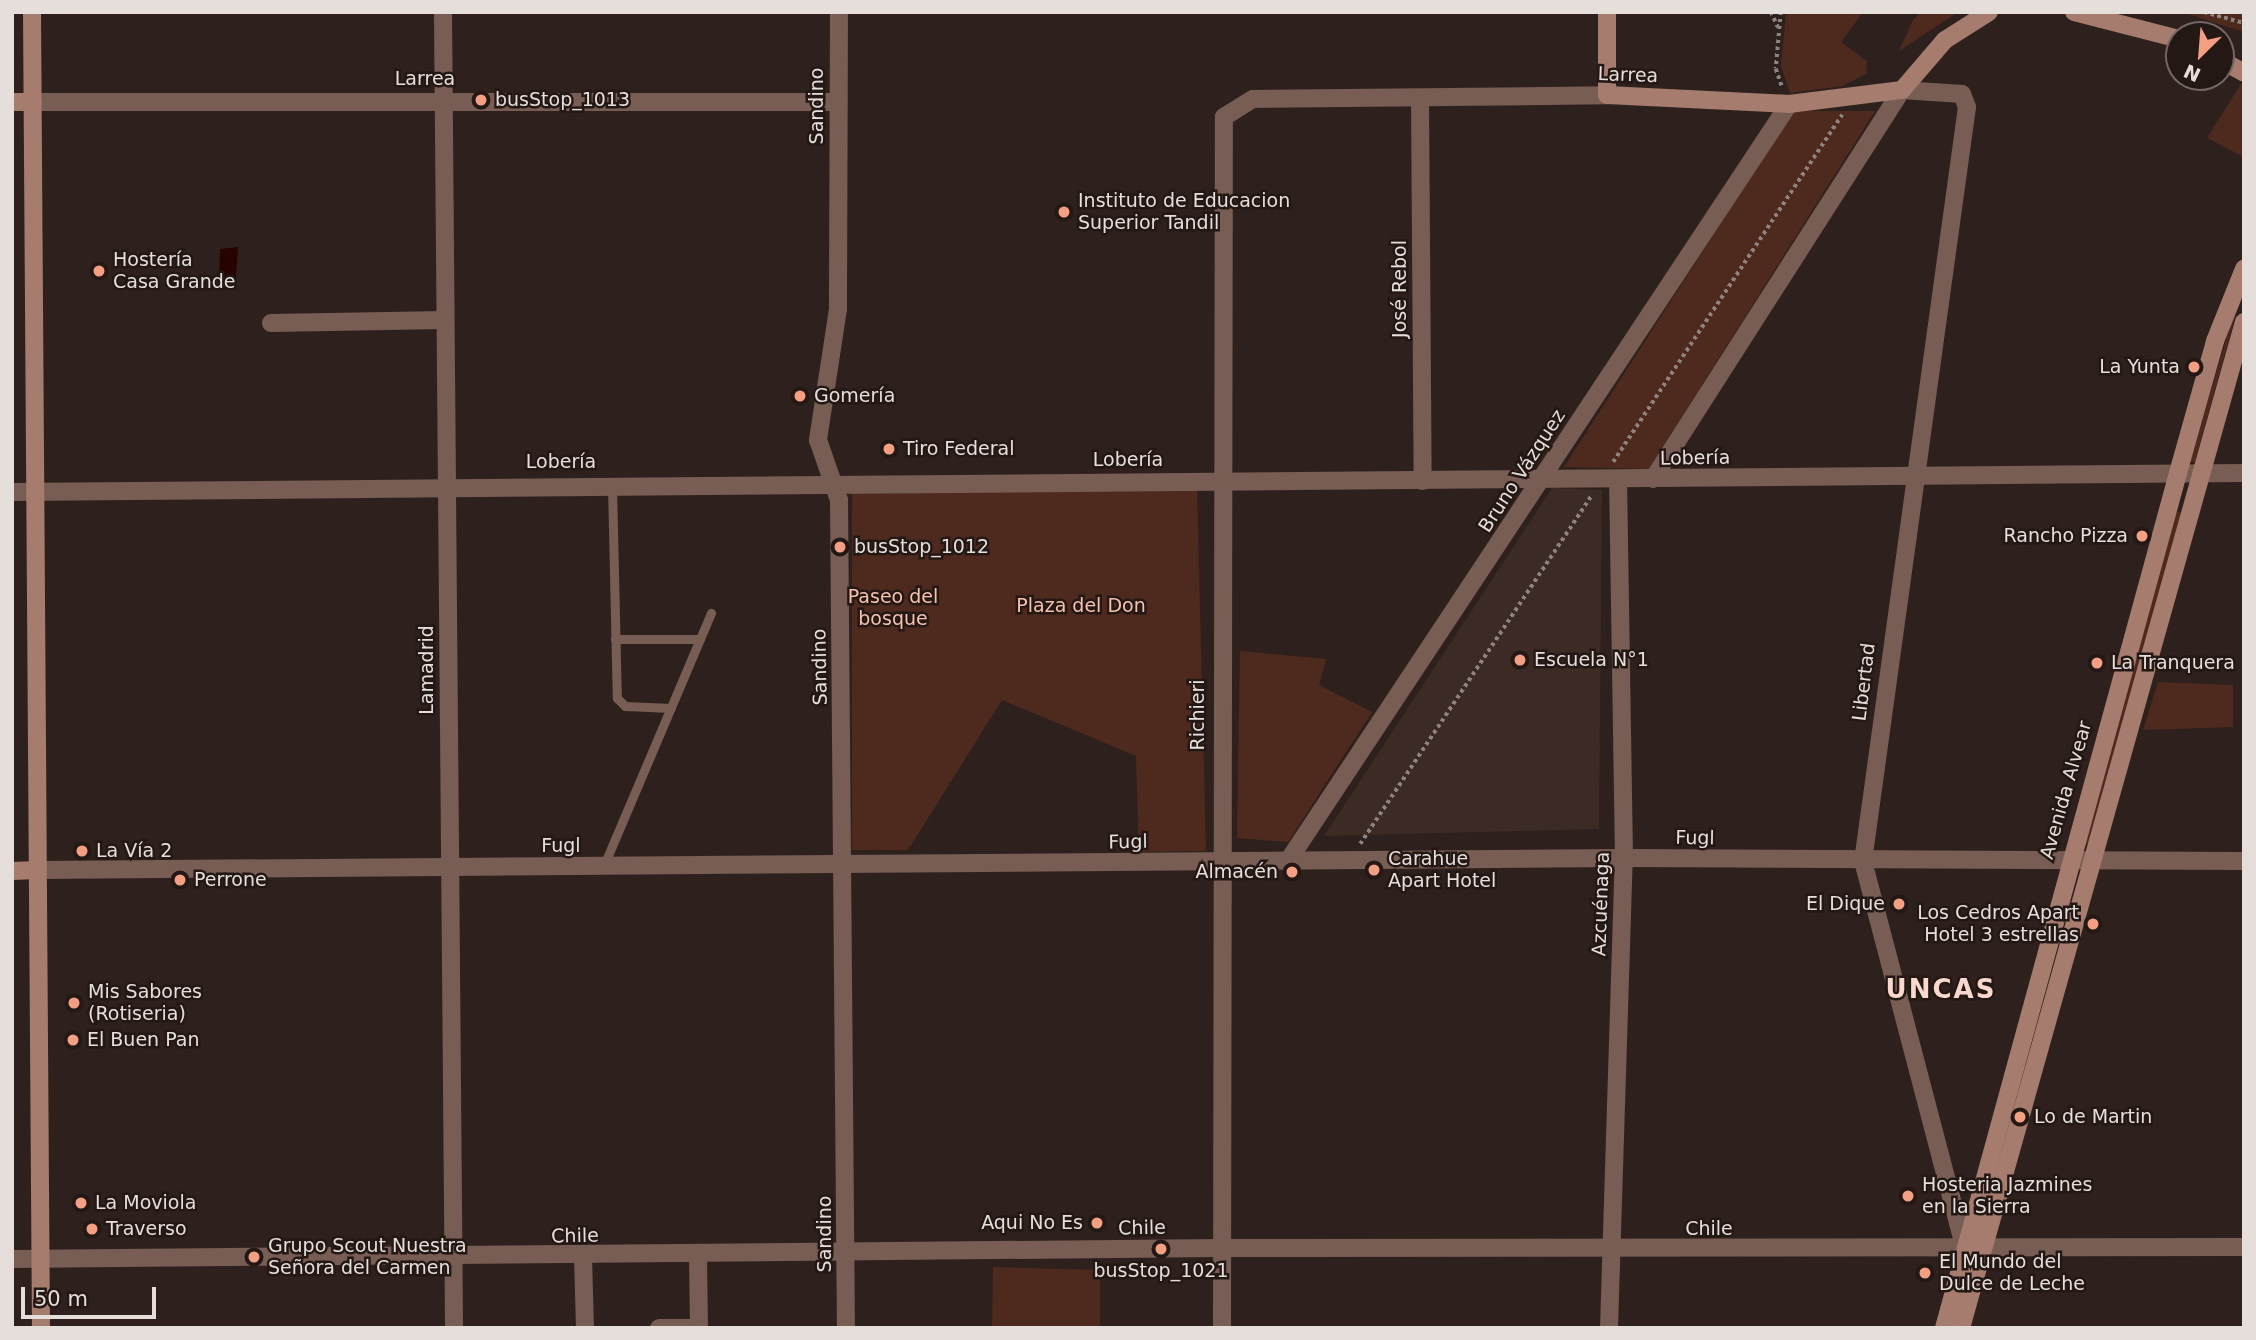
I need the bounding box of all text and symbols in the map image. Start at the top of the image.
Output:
north arrow [2165,21,2235,91]
text: N [2180,60,2204,87]
street label: Larrea [1597,63,1659,87]
street label: Larrea [395,68,455,90]
street label: Sandino [806,68,828,144]
place label: busStop_1013 [495,89,630,111]
marker: busStop_1013 [473,92,489,108]
place label: Instituto de Educacion Superior Tandil [1078,190,1290,234]
marker: Instituto de Educacion Superior Tandil [1056,204,1072,220]
street label: José Rebol [1389,240,1411,338]
place label: Hostería Casa Grande [113,249,235,293]
marker: Hostería Casa Grande [91,263,107,279]
place label: La Yunta [2099,356,2180,378]
marker: La Yunta [2186,359,2202,375]
place label: Gomería [814,385,895,407]
marker: Gomería [792,388,808,404]
street label: Bruno Vázquez [1474,405,1570,537]
place label: Tiro Federal [903,438,1014,460]
marker: Tiro Federal [881,441,897,457]
street label: Lobería [1660,446,1730,470]
street label: Lobería [1093,449,1163,471]
street label: Lobería [526,451,596,473]
place label: Rancho Pizza [2003,525,2128,547]
marker: Rancho Pizza [2134,528,2150,544]
place label: busStop_1012 [854,536,989,558]
marker: busStop_1012 [832,539,848,555]
park label: Paseo del bosque [848,586,938,630]
park label: Plaza del Don [1016,595,1146,617]
street label: Lamadrid [416,625,438,715]
street label: Sandino [808,628,832,706]
street label: Libertad [1848,642,1880,722]
place label: Escuela N°1 [1534,649,1649,671]
marker: Escuela N°1 [1512,652,1528,668]
place label: La Tranquera [2111,652,2235,674]
marker: La Tranquera [2089,655,2105,671]
street label: Richieri [1187,679,1209,751]
street label: Avenida Alvear [2035,718,2097,862]
street label: Fugl [1675,826,1715,850]
street label: Fugl [1108,830,1148,854]
street label: Fugl [541,835,581,857]
place label: La Vía 2 [96,840,172,862]
marker: La Vía 2 [74,843,90,859]
place label: Carahue Apart Hotel [1388,848,1496,892]
street label: Azcuénaga [1588,851,1614,957]
place label: Almacén [1195,861,1278,883]
marker: Carahue Apart Hotel [1366,862,1382,878]
marker: Almacén [1284,864,1300,880]
place label: Perrone [194,869,267,891]
marker: Perrone [172,872,188,888]
place label: El Dique [1806,893,1885,915]
marker: El Dique [1891,896,1907,912]
place label: Los Cedros Apart Hotel 3 estrellas [1917,902,2079,946]
marker: Los Cedros Apart Hotel 3 estrellas [2085,916,2101,932]
district label: UNCAS [1886,974,1996,1006]
place label: Mis Sabores (Rotiseria) [88,981,202,1025]
marker: Mis Sabores (Rotiseria) [66,995,82,1011]
place label: El Buen Pan [87,1029,199,1051]
marker: El Buen Pan [65,1032,81,1048]
place label: Lo de Martin [2034,1106,2152,1128]
marker: Lo de Martin [2012,1109,2028,1125]
place label: Hosteria Jazmines en la Sierra [1922,1174,2092,1218]
marker: Hosteria Jazmines en la Sierra [1900,1188,1916,1204]
place label: La Moviola [95,1192,196,1214]
marker: La Moviola [73,1195,89,1211]
street label: Sandino [814,1196,836,1272]
place label: Aqui No Es [981,1212,1083,1234]
marker: Aqui No Es [1089,1215,1105,1231]
street label: Chile [1118,1216,1166,1240]
place label: Traverso [106,1218,187,1240]
street label: Chile [1685,1218,1733,1240]
marker: Traverso [84,1221,100,1237]
street label: Chile [551,1224,599,1248]
place label: Grupo Scout Nuestra Señora del Carmen [268,1235,467,1279]
marker: busStop_1021 [1153,1241,1169,1257]
marker: Grupo Scout Nuestra Señora del Carmen [246,1249,262,1265]
place label: El Mundo del Dulce de Leche [1939,1251,2085,1295]
place label: busStop_1021 [1093,1260,1229,1282]
marker: El Mundo del Dulce de Leche [1917,1265,1933,1281]
scale bar [24,1274,159,1318]
text: 50 m [34,1287,88,1311]

